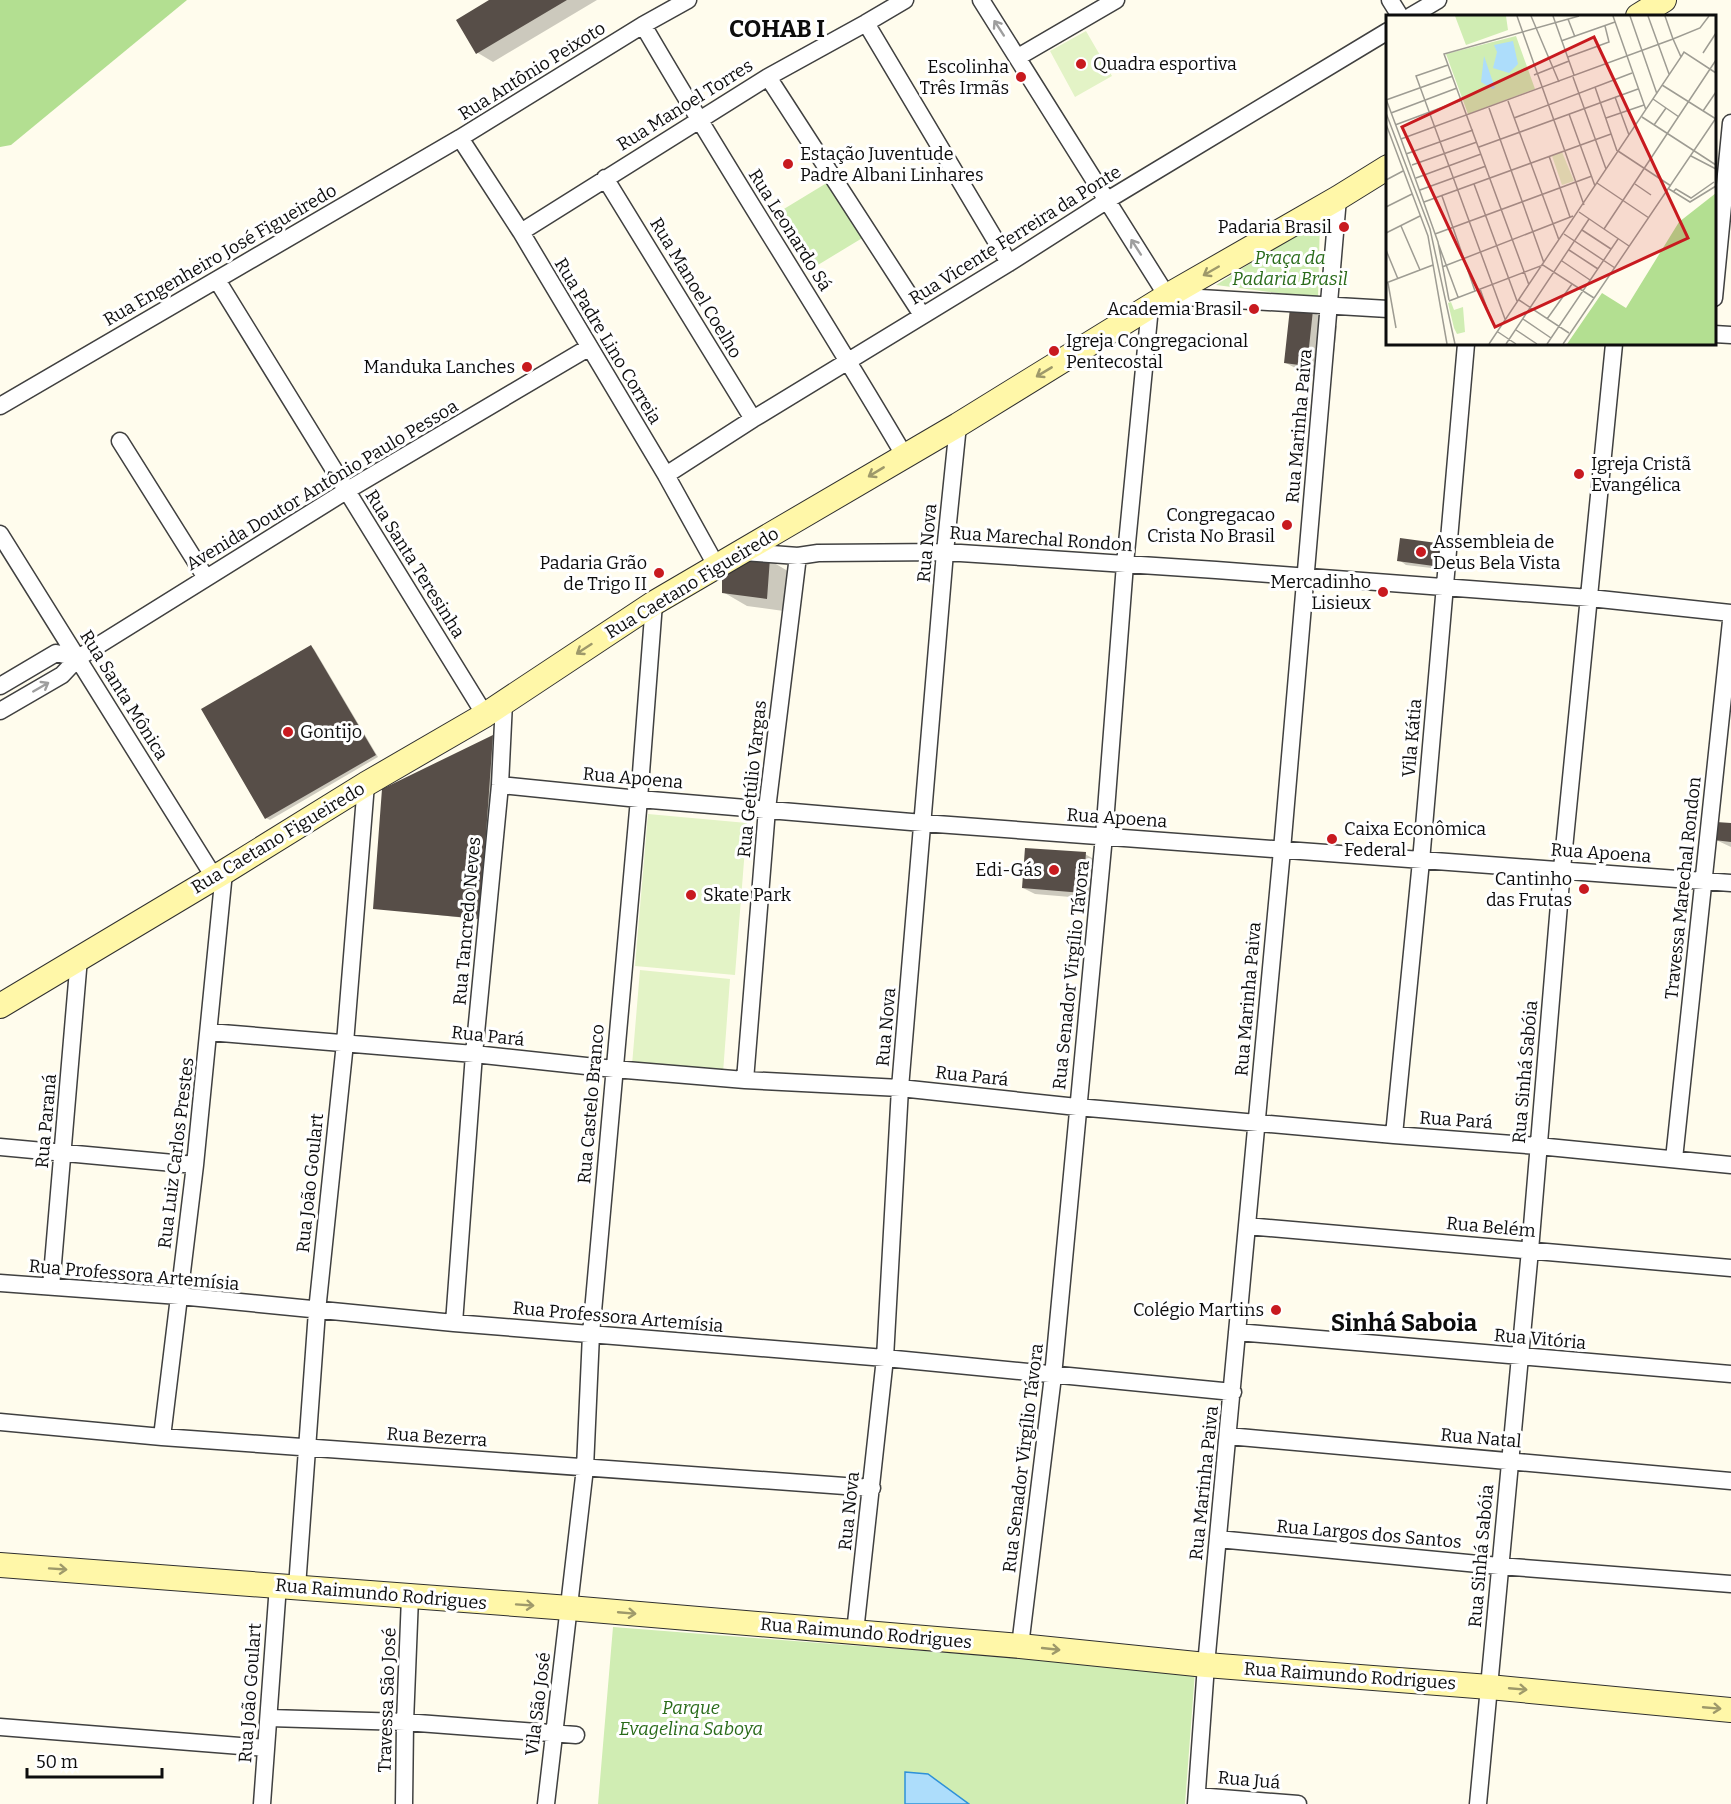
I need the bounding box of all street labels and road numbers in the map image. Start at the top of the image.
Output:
street label: Rua Antônio Peixoto [455,17,609,125]
street label: Rua Manoel Torres [613,54,757,156]
street label: Rua Vicente Ferreira da Ponte [905,161,1125,309]
street label: Rua Leonardo Sá [744,165,836,295]
street label: Rua Engenheiro José Figueiredo [99,179,341,331]
street label: Rua Manoel Coelho [645,214,747,362]
street label: Rua Padre Lino Correia [550,254,666,428]
street label: Rua Marinha Paiva [1281,348,1317,504]
street label: Avenida Doutor Antônio Paulo Pessoa [182,395,462,575]
street label: Rua Santa Teresinha [360,486,470,642]
street label: Rua Nova [913,502,941,583]
street label: Rua Caetano Figueiredo [601,522,783,644]
street label: Rua Marechal Rondon [949,522,1134,556]
street label: Rua Santa Mônica [75,626,173,764]
street label: Vila Kátia [1398,698,1426,778]
street label: Rua Getúlio Vargas [733,699,771,859]
street label: Rua Apoena [582,763,684,793]
street label: Travessa Marechal Rondon [1660,775,1706,1000]
street label: Rua Caetano Figueiredo [187,777,369,899]
street label: Rua Apoena [1066,804,1168,832]
street label: Rua Tancredo Neves [449,836,485,1006]
street label: Rua Apoena [1550,839,1652,867]
street label: Rua Senador Virgílio Távora [1048,859,1094,1091]
street label: Rua Marinha Paiva [1230,921,1266,1077]
street label: Rua Nova [872,986,900,1067]
street label: Rua Sinhá Sabóia [1508,999,1542,1145]
street label: Rua Pará [450,1021,526,1051]
street label: Rua Castelo Branco [573,1023,609,1185]
street label: Rua Luiz Carlos Prestes [153,1056,199,1250]
street label: Rua Pará [934,1061,1010,1091]
street label: Rua Paraná [31,1073,61,1169]
street label: Rua Pará [1419,1106,1494,1134]
street label: Rua João Goulart [292,1112,328,1254]
street label: Rua Belém [1445,1212,1537,1242]
street label: Rua Professora Artemísia [28,1255,240,1295]
street label: Rua Professora Artemísia [512,1297,724,1337]
street label: Rua Vitória [1493,1324,1587,1354]
street label: Rua Senador Virgílio Távora [998,1342,1048,1574]
street label: Rua Marinha Paiva [1185,1405,1223,1561]
street label: Rua Bezerra [386,1423,488,1452]
street label: Rua Natal [1440,1423,1522,1453]
street label: Rua Nova [834,1470,864,1551]
street label: Rua Sinhá Sabóia [1464,1483,1498,1629]
street label: Rua Largos dos Santos [1276,1515,1462,1553]
street label: Rua Raimundo Rodrigues [274,1574,488,1614]
street label: Rua Raimundo Rodrigues [759,1613,973,1653]
street label: Rua João Goulart [234,1622,266,1764]
street label: Travessa São José [373,1627,401,1773]
street label: Vila São José [521,1651,555,1757]
street label: Rua Raimundo Rodrigues [1243,1658,1457,1694]
street label: Rua Juá [1217,1766,1281,1794]

